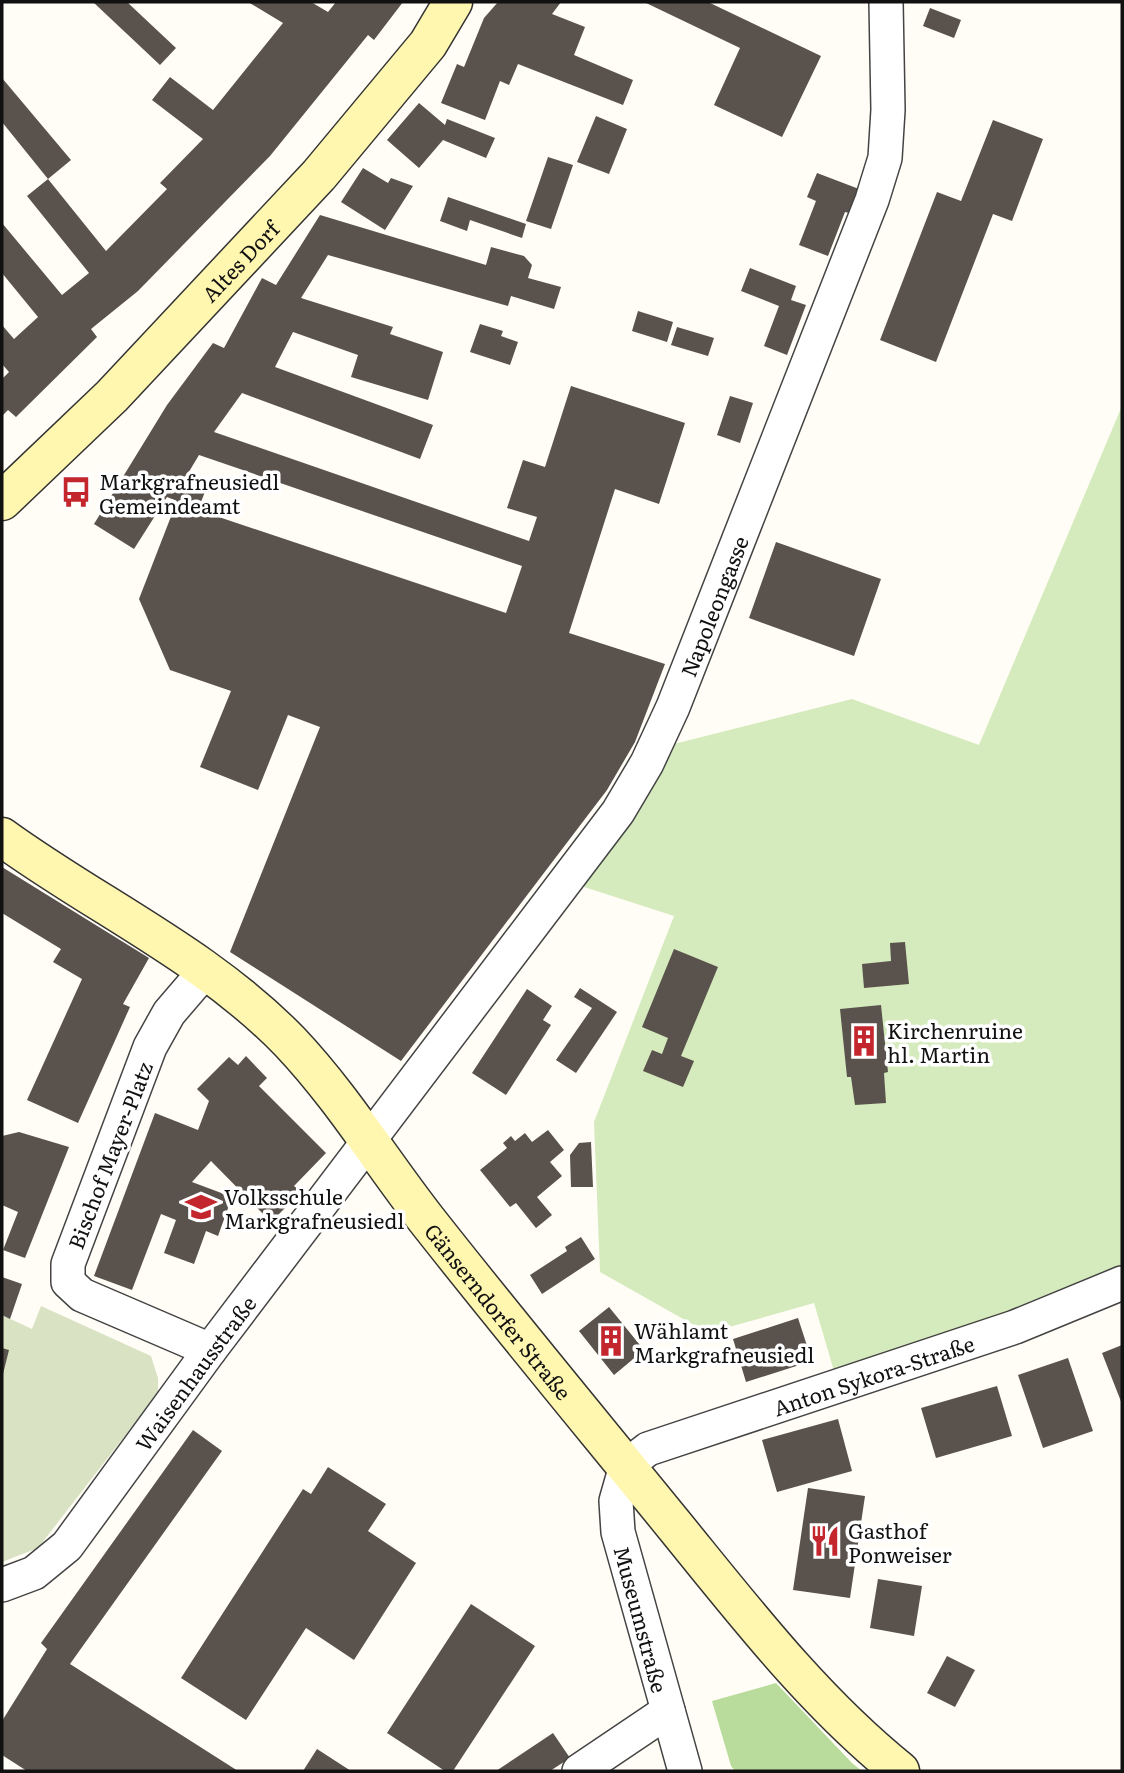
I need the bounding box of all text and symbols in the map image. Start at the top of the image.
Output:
street label: Altes Dorf [193,211,286,308]
place label: Markgrafneusiedl Gemeindeamt [99,465,279,520]
bus stop icon: Markgrafneusiedl Gemeindeamt [59,475,93,509]
street label: Napoleongasse [671,531,754,681]
place label: Kirchenruine hl. Martin [887,1014,1023,1069]
building icon: Kirchenruine hl. Martin [847,1024,881,1058]
street label: Bischof Mayer-Platz [59,1057,159,1253]
place label: Volksschule Markgrafneusiedl [224,1180,404,1235]
school or university icon: Volksschule Markgrafneusiedl [184,1190,218,1224]
street label: Gänserndorfer Straße [419,1216,580,1405]
street label: Waisenhausstraße [126,1288,262,1457]
place label: Wählamt Markgrafneusiedl [634,1314,814,1369]
building icon: Wählamt Markgrafneusiedl [594,1324,628,1358]
street label: Anton Sykora-Straße [769,1326,978,1422]
place label: Gasthof Ponweiser [848,1514,952,1569]
restaurant icon: Gasthof Ponweiser [808,1524,842,1558]
street label: Museumstraße [608,1542,677,1696]

